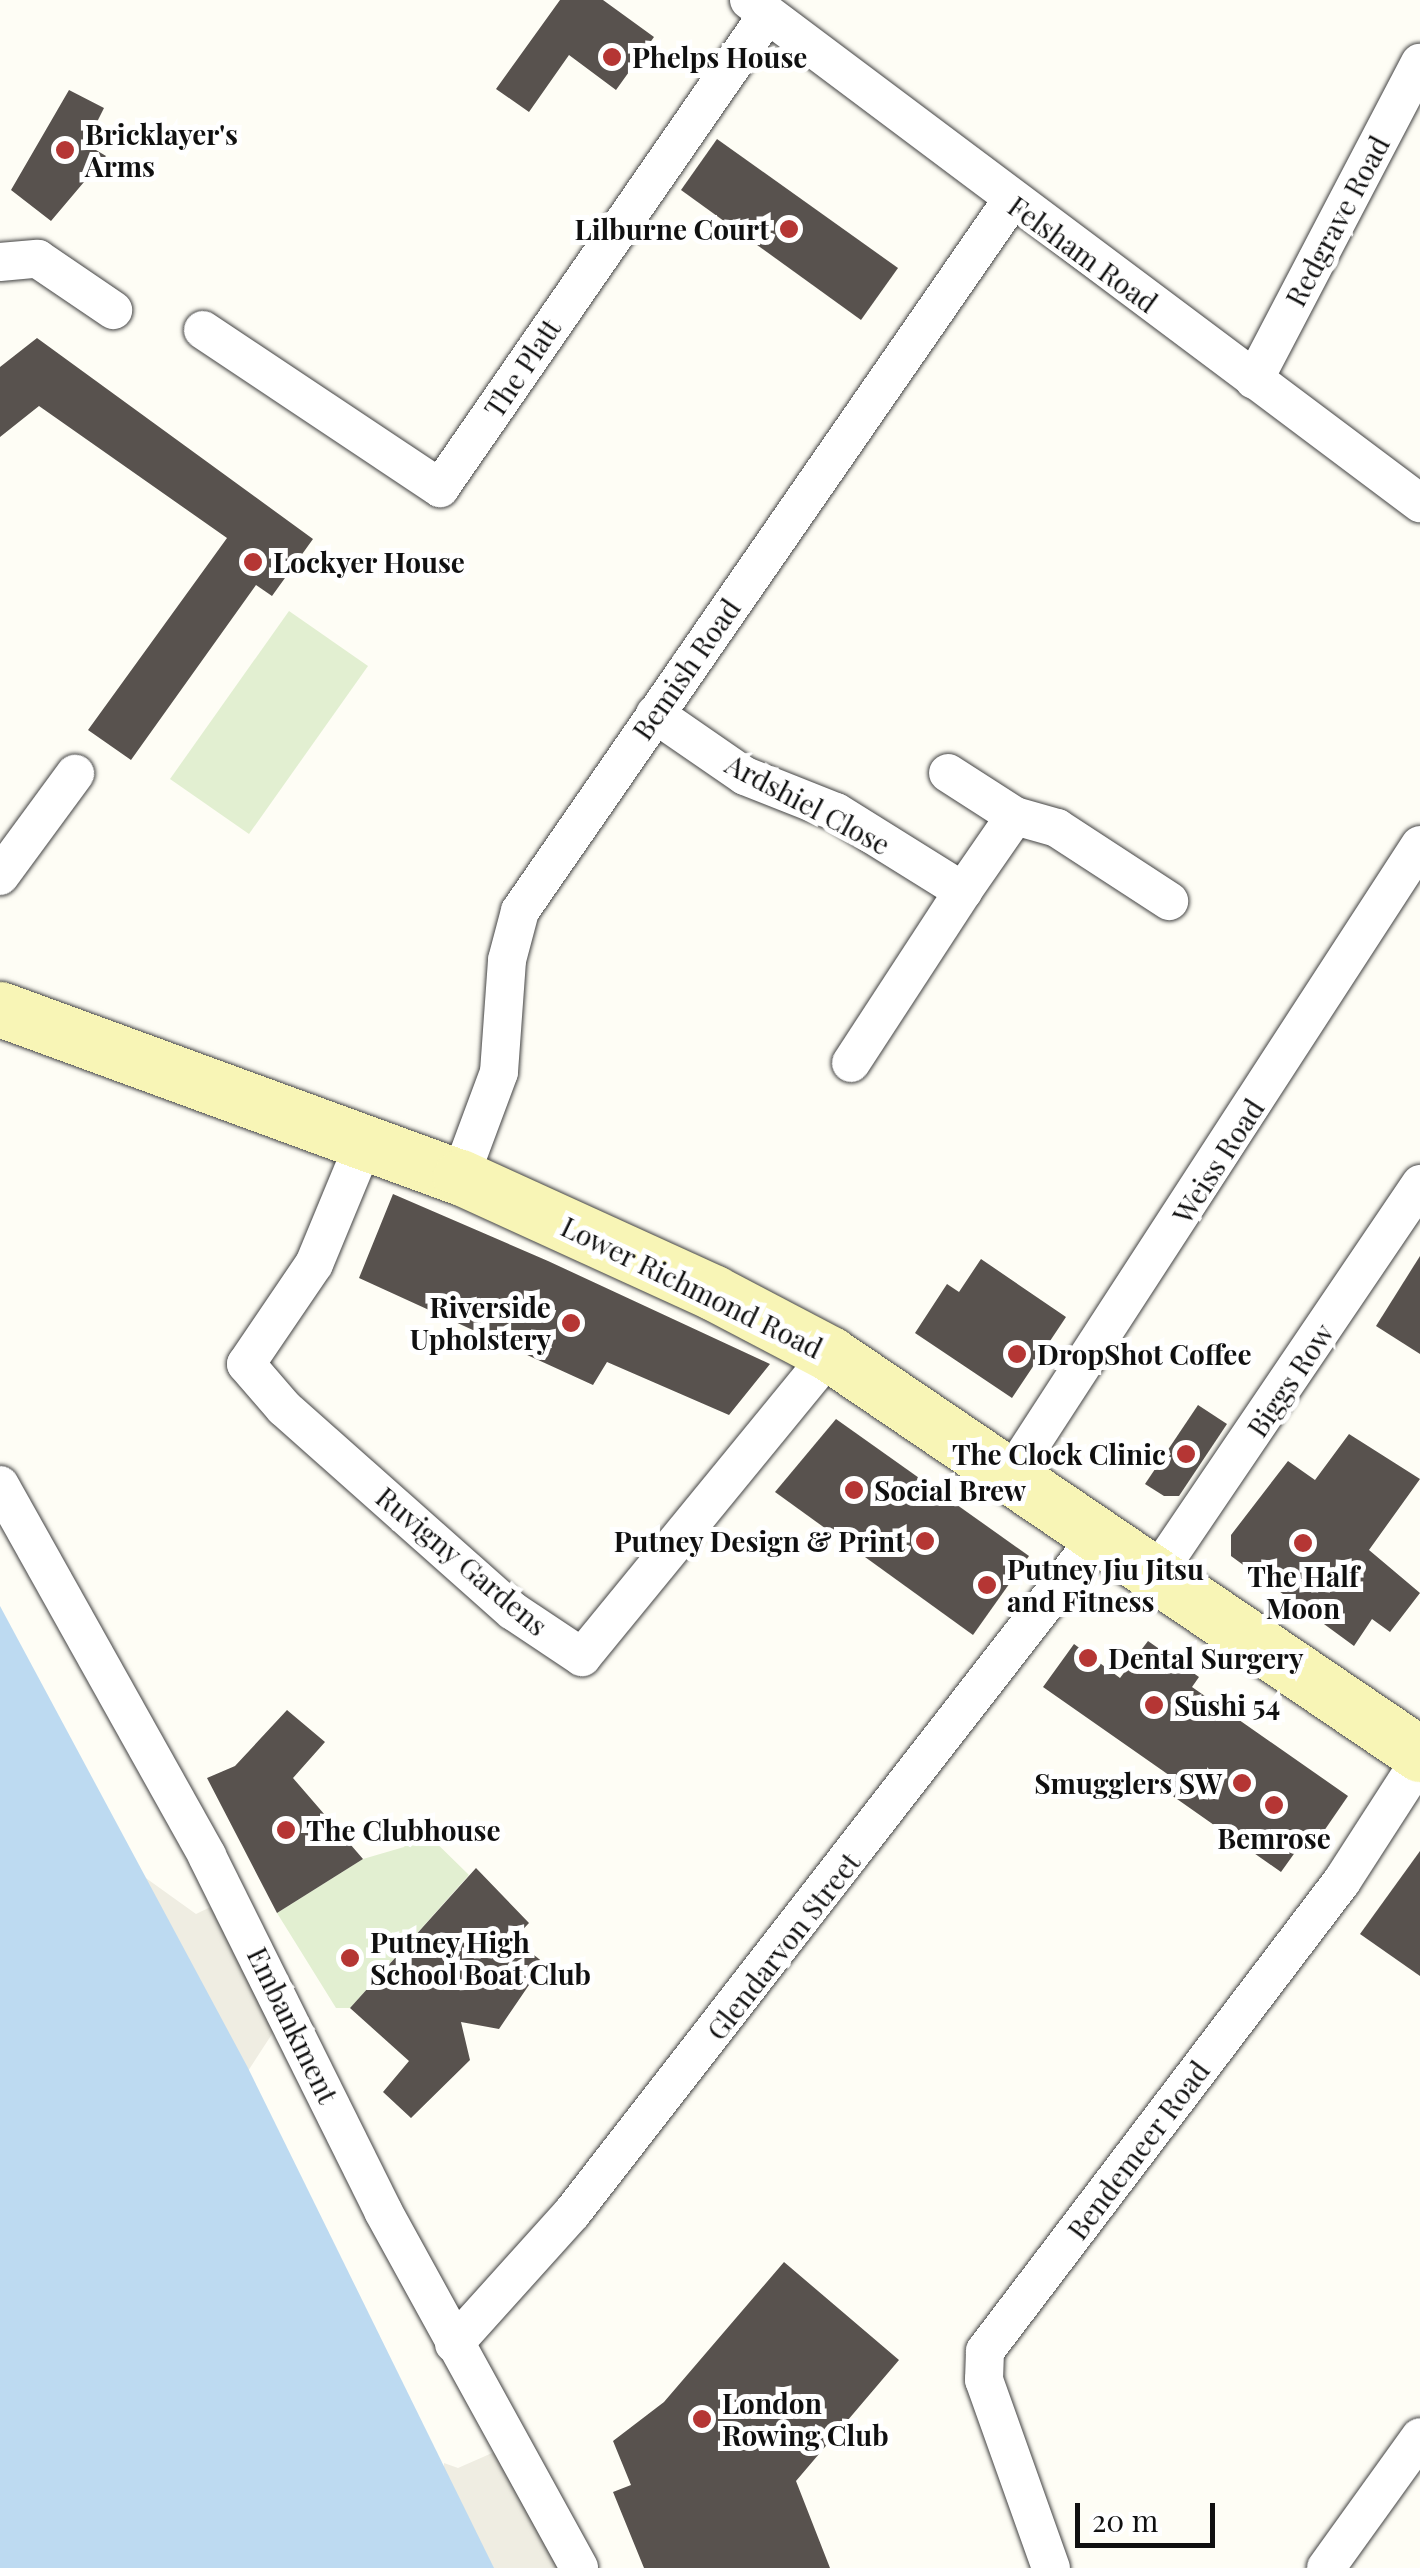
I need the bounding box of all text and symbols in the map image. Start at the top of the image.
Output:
place label: Phelps House [632,40,807,74]
marker: Phelps House [601,46,623,68]
place label: Bricklayer's Arms [85,117,238,183]
street label: Redgrave Road [1278,130,1396,312]
marker: Bricklayer's Arms [54,139,76,161]
street label: Felsham Road [1002,189,1164,319]
place label: Lilburne Court [575,212,769,246]
marker: Lilburne Court [778,218,800,240]
street label: The Platt [477,312,567,424]
place label: Lockyer House [273,545,466,579]
marker: Lockyer House [242,551,264,573]
street label: Bemish Road [625,592,747,746]
street label: Ardshiel Close [720,747,896,861]
street label: Weiss Road [1165,1093,1271,1229]
street label: Lower Richmond Road [556,1209,828,1365]
place label: Riverside Upholstery [410,1290,551,1356]
marker: Riverside Upholstery [560,1312,582,1334]
street label: Biggs Row [1240,1317,1340,1443]
place label: DropShot Coffee [1037,1337,1252,1371]
marker: DropShot Coffee [1006,1343,1028,1365]
place label: The Clock Clinic [952,1437,1166,1471]
marker: The Clock Clinic [1175,1443,1197,1465]
place label: Social Brew [874,1473,1026,1507]
street label: Ruvigny Gardens [369,1479,555,1643]
marker: Social Brew [843,1479,865,1501]
place label: Putney Design & Print [613,1524,905,1558]
marker: Putney Design & Print [914,1530,936,1552]
marker: The Half Moon [1292,1532,1314,1554]
place label: Putney Jiu Jitsu and Fitness [1007,1552,1205,1618]
place label: The Half Moon [1247,1559,1359,1625]
marker: Putney Jiu Jitsu and Fitness [976,1574,998,1596]
place label: Dental Surgery [1108,1641,1303,1675]
marker: Dental Surgery [1077,1647,1099,1669]
place label: Sushi 54 [1174,1688,1280,1722]
marker: Sushi 54 [1143,1694,1165,1716]
place label: Smugglers SW [1034,1766,1222,1800]
marker: Smugglers SW [1231,1772,1253,1794]
marker: Bemrose [1263,1794,1285,1816]
place label: The Clubhouse [306,1813,501,1847]
marker: The Clubhouse [275,1819,297,1841]
place label: Bemrose [1217,1821,1331,1855]
street label: Glendarvon Street [699,1846,867,2046]
place label: Putney High School Boat Club [370,1925,591,1991]
street label: Embankment [241,1942,345,2108]
marker: Putney High School Boat Club [339,1947,361,1969]
street label: Bendemeer Road [1060,2054,1216,2246]
place label: London Rowing Club [722,2386,889,2452]
marker: London Rowing Club [691,2408,713,2430]
scale bar [1080,2483,1220,2545]
text: 20 m [1092,2500,1158,2540]

